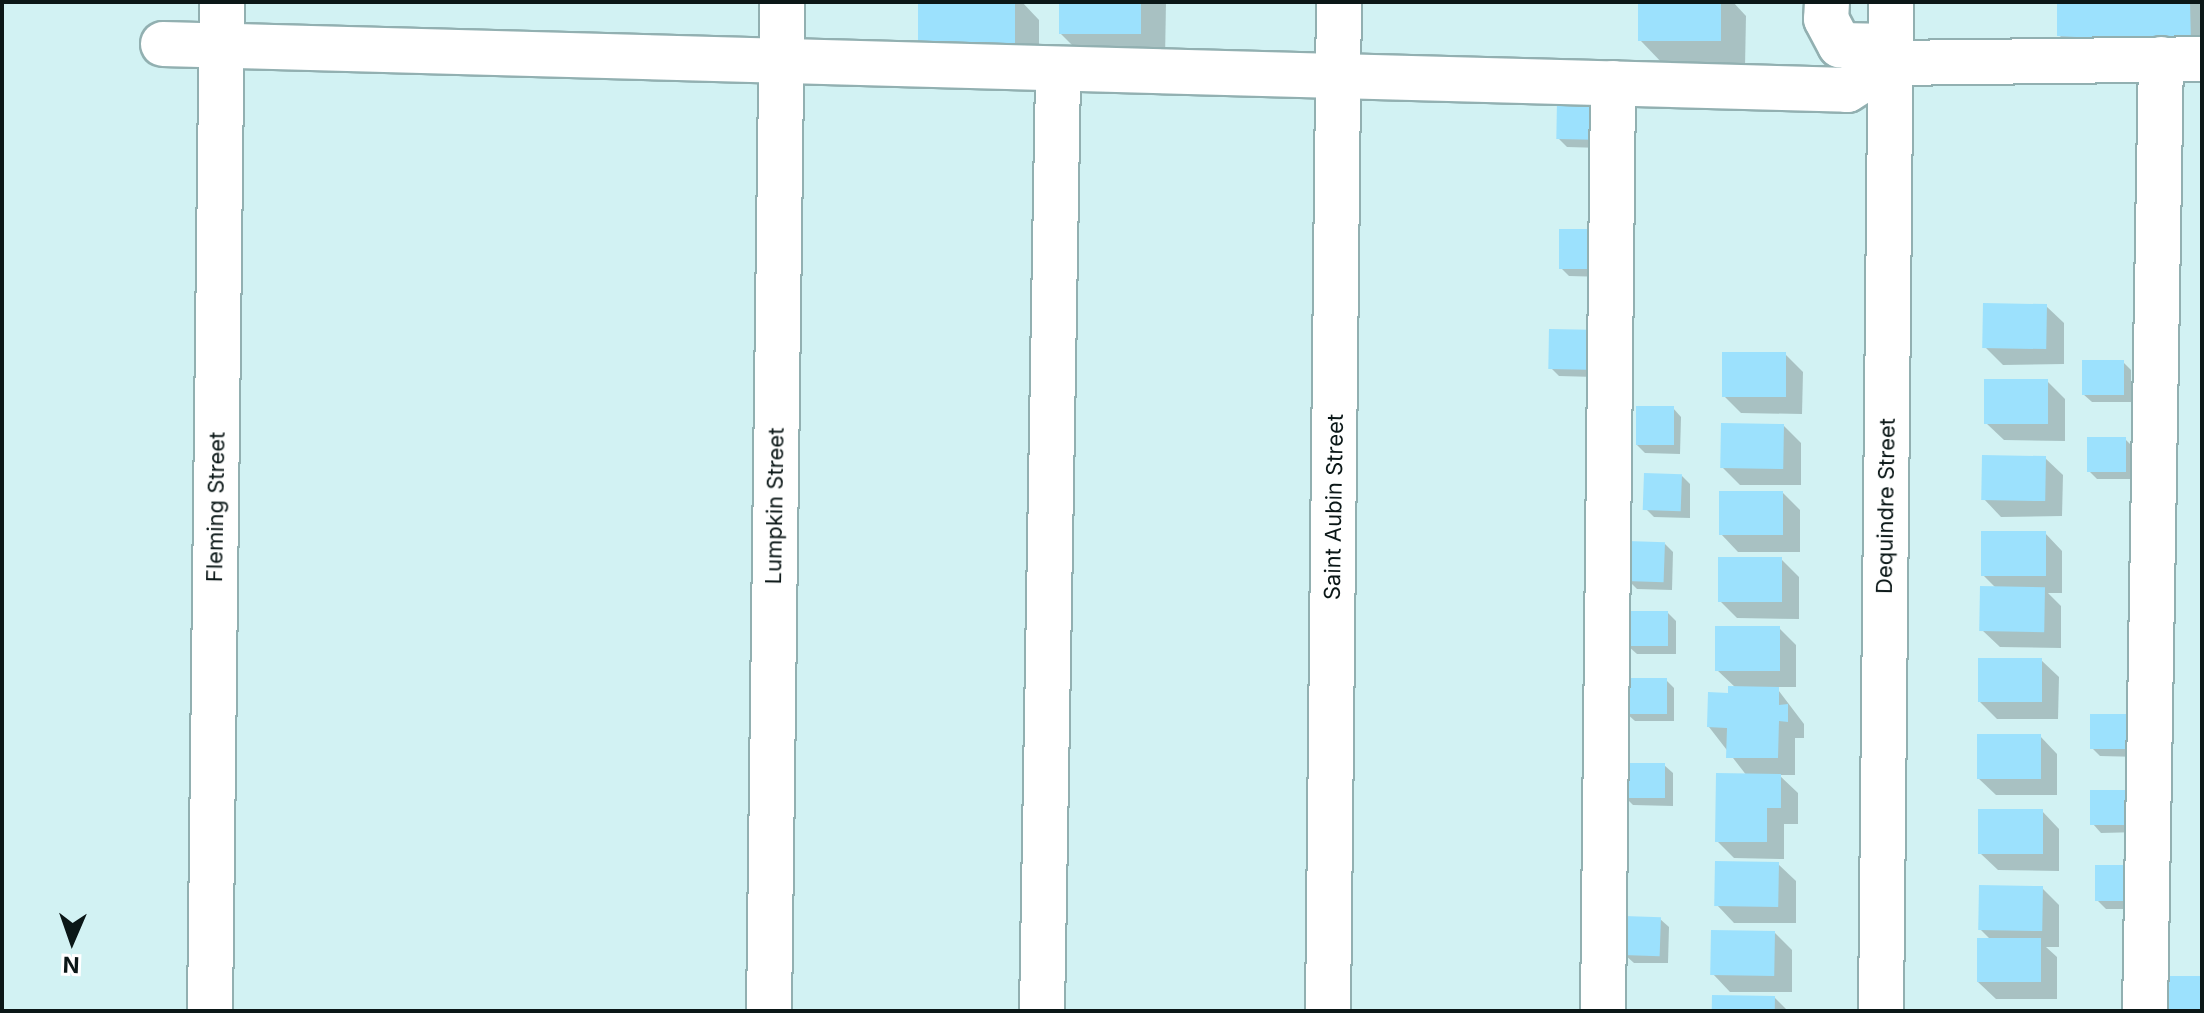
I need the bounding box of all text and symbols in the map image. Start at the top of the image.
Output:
street label: Saint Aubin Street [1319,414,1349,600]
street label: Dequindre Street [1871,418,1901,594]
street label: Lumpkin Street [760,427,790,585]
street label: Fleming Street [201,432,231,582]
north arrow [32,901,112,981]
text: N [62,952,80,978]

